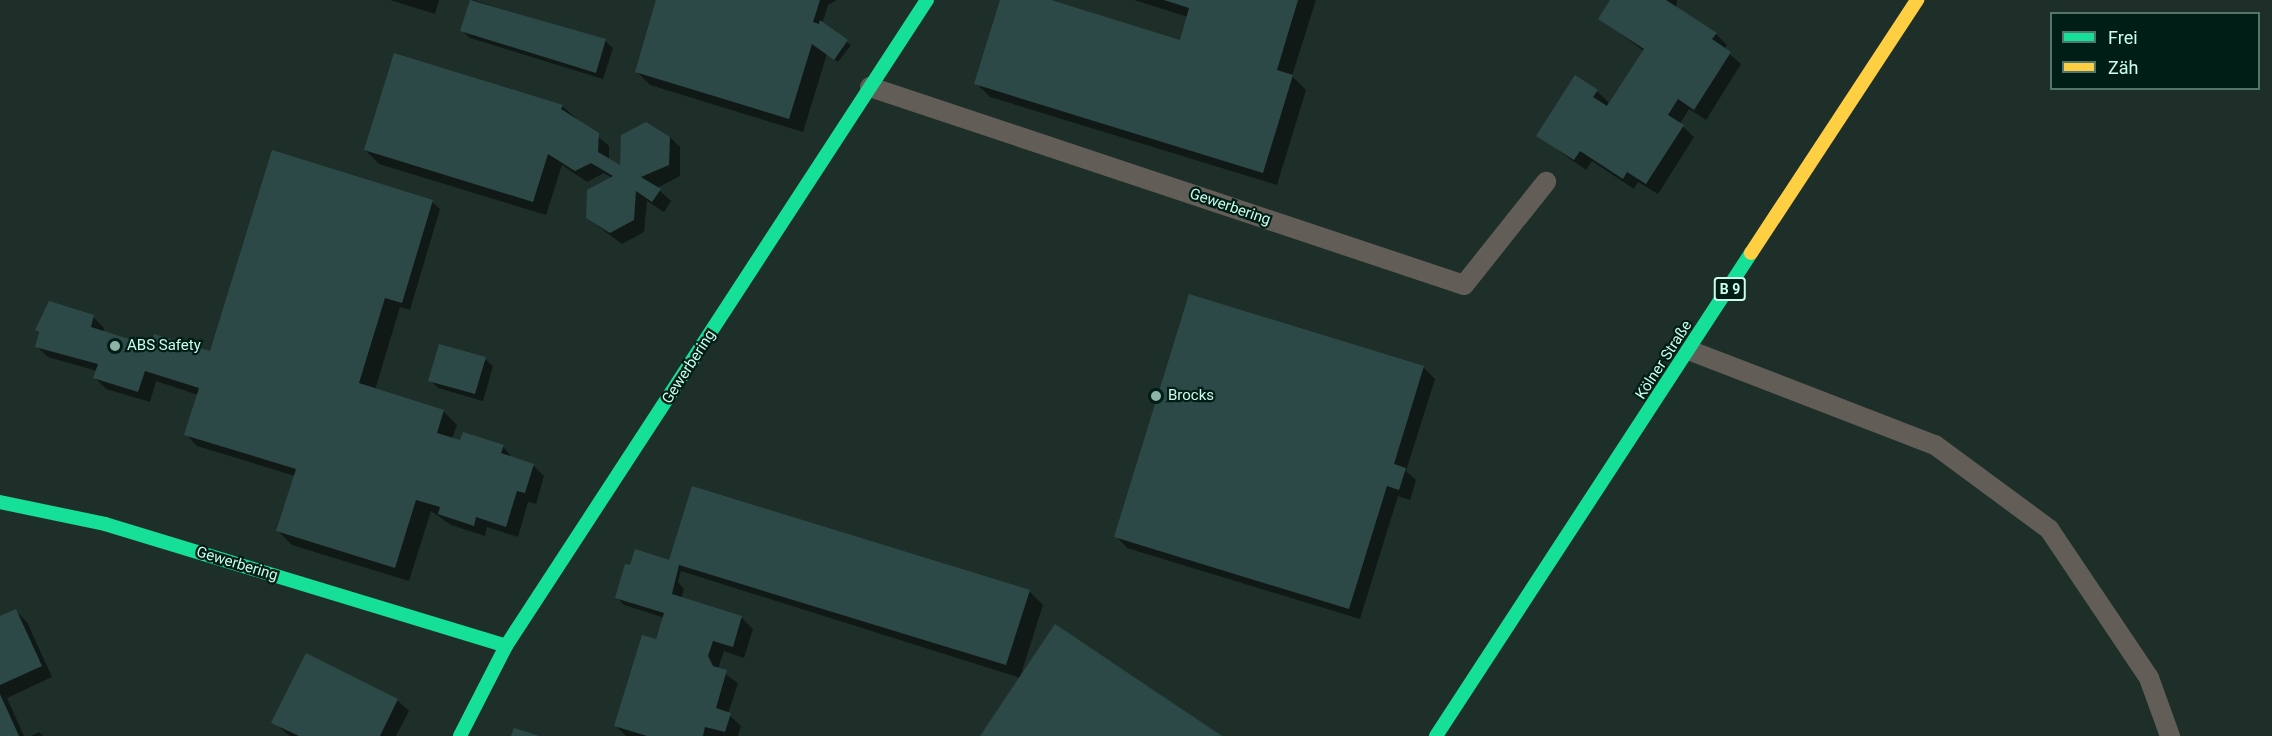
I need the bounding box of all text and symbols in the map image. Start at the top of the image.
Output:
legend [2050,12,2260,90]
text: Frei [2108,27,2138,48]
text: Zäh [2108,57,2139,78]
street label: Gewerbering [1187,185,1273,229]
road number: B 9 [1714,278,1746,300]
street label: Kölner Straße [1632,317,1696,403]
street label: Gewerbering [658,327,720,407]
place label: ABS Safety [127,337,201,355]
marker: ABS Safety [108,339,122,353]
place label: Brocks [1168,387,1214,405]
marker: Brocks [1149,389,1163,403]
street label: Gewerbering [194,543,280,585]

